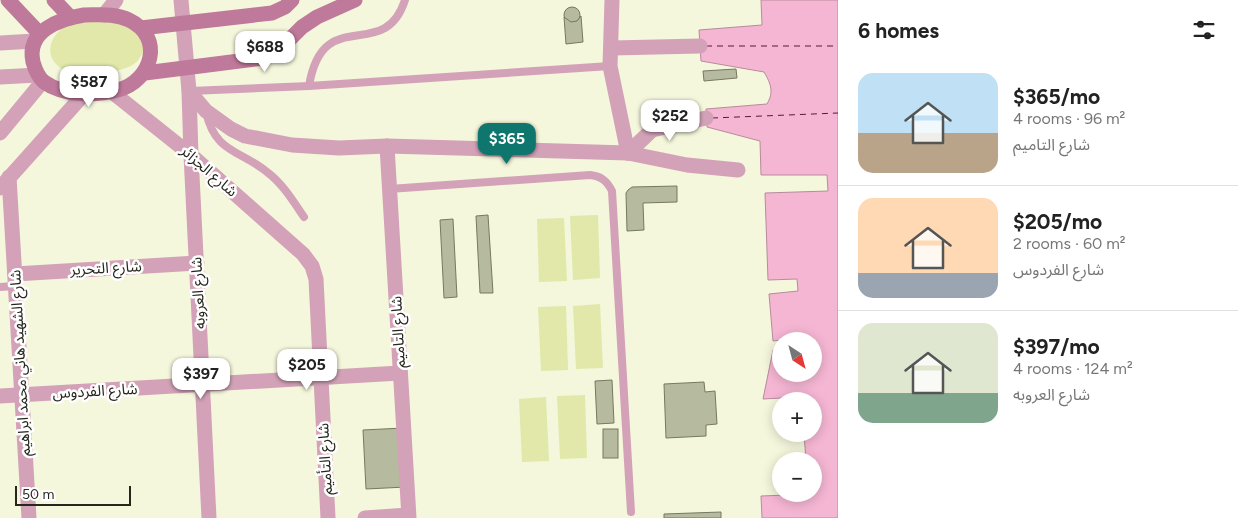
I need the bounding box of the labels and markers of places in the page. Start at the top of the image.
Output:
pin: $688 [235,30,295,73]
pin: $587 [59,66,119,108]
pin: $252 [640,100,700,142]
pin: $365 [477,122,537,165]
pin: $205 [277,348,337,391]
pin: $397 [171,358,231,400]

